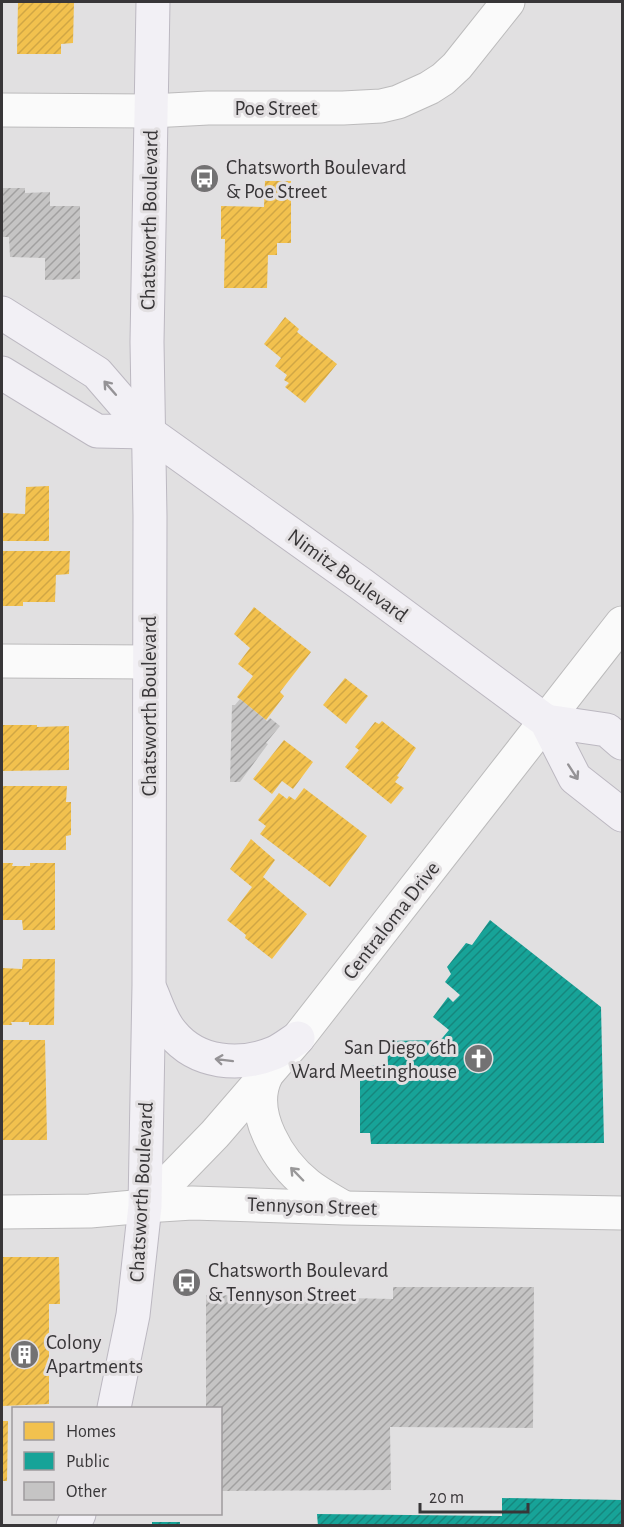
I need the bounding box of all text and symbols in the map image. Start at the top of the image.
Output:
street label: Poe Street [235,98,318,119]
street label: Chatsworth Boulevard [137,129,162,310]
place label: Chatsworth Boulevard & Poe Street [226,157,407,202]
bus stop icon: Chatsworth Boulevard & Poe Street [189,163,221,195]
one-way arrow [103,381,117,396]
street label: Nimitz Boulevard [284,525,412,626]
street label: Chatsworth Boulevard [139,616,160,796]
one-way arrow [567,764,580,781]
street label: Centraloma Drive [339,858,444,983]
place label: San Diego 6th Ward Meetinghouse [291,1037,457,1082]
church icon: San Diego 6th Ward Meetinghouse [462,1043,494,1075]
one-way arrow [215,1054,235,1065]
street label: Chatsworth Boulevard [126,1101,157,1283]
one-way arrow [290,1167,304,1182]
street label: Tennyson Street [247,1194,378,1219]
place label: Chatsworth Boulevard & Tennyson Street [208,1260,389,1305]
bus stop icon: Chatsworth Boulevard & Tennyson Street [171,1266,203,1298]
place label: Colony Apartments [46,1332,143,1377]
building icon: Colony Apartments [9,1338,41,1370]
legend [12,1407,222,1515]
text: Homes [66,1423,116,1441]
text: Public [66,1453,109,1471]
scale bar [420,1476,528,1514]
text: Other [66,1483,107,1501]
text: 20 m [429,1489,464,1507]

